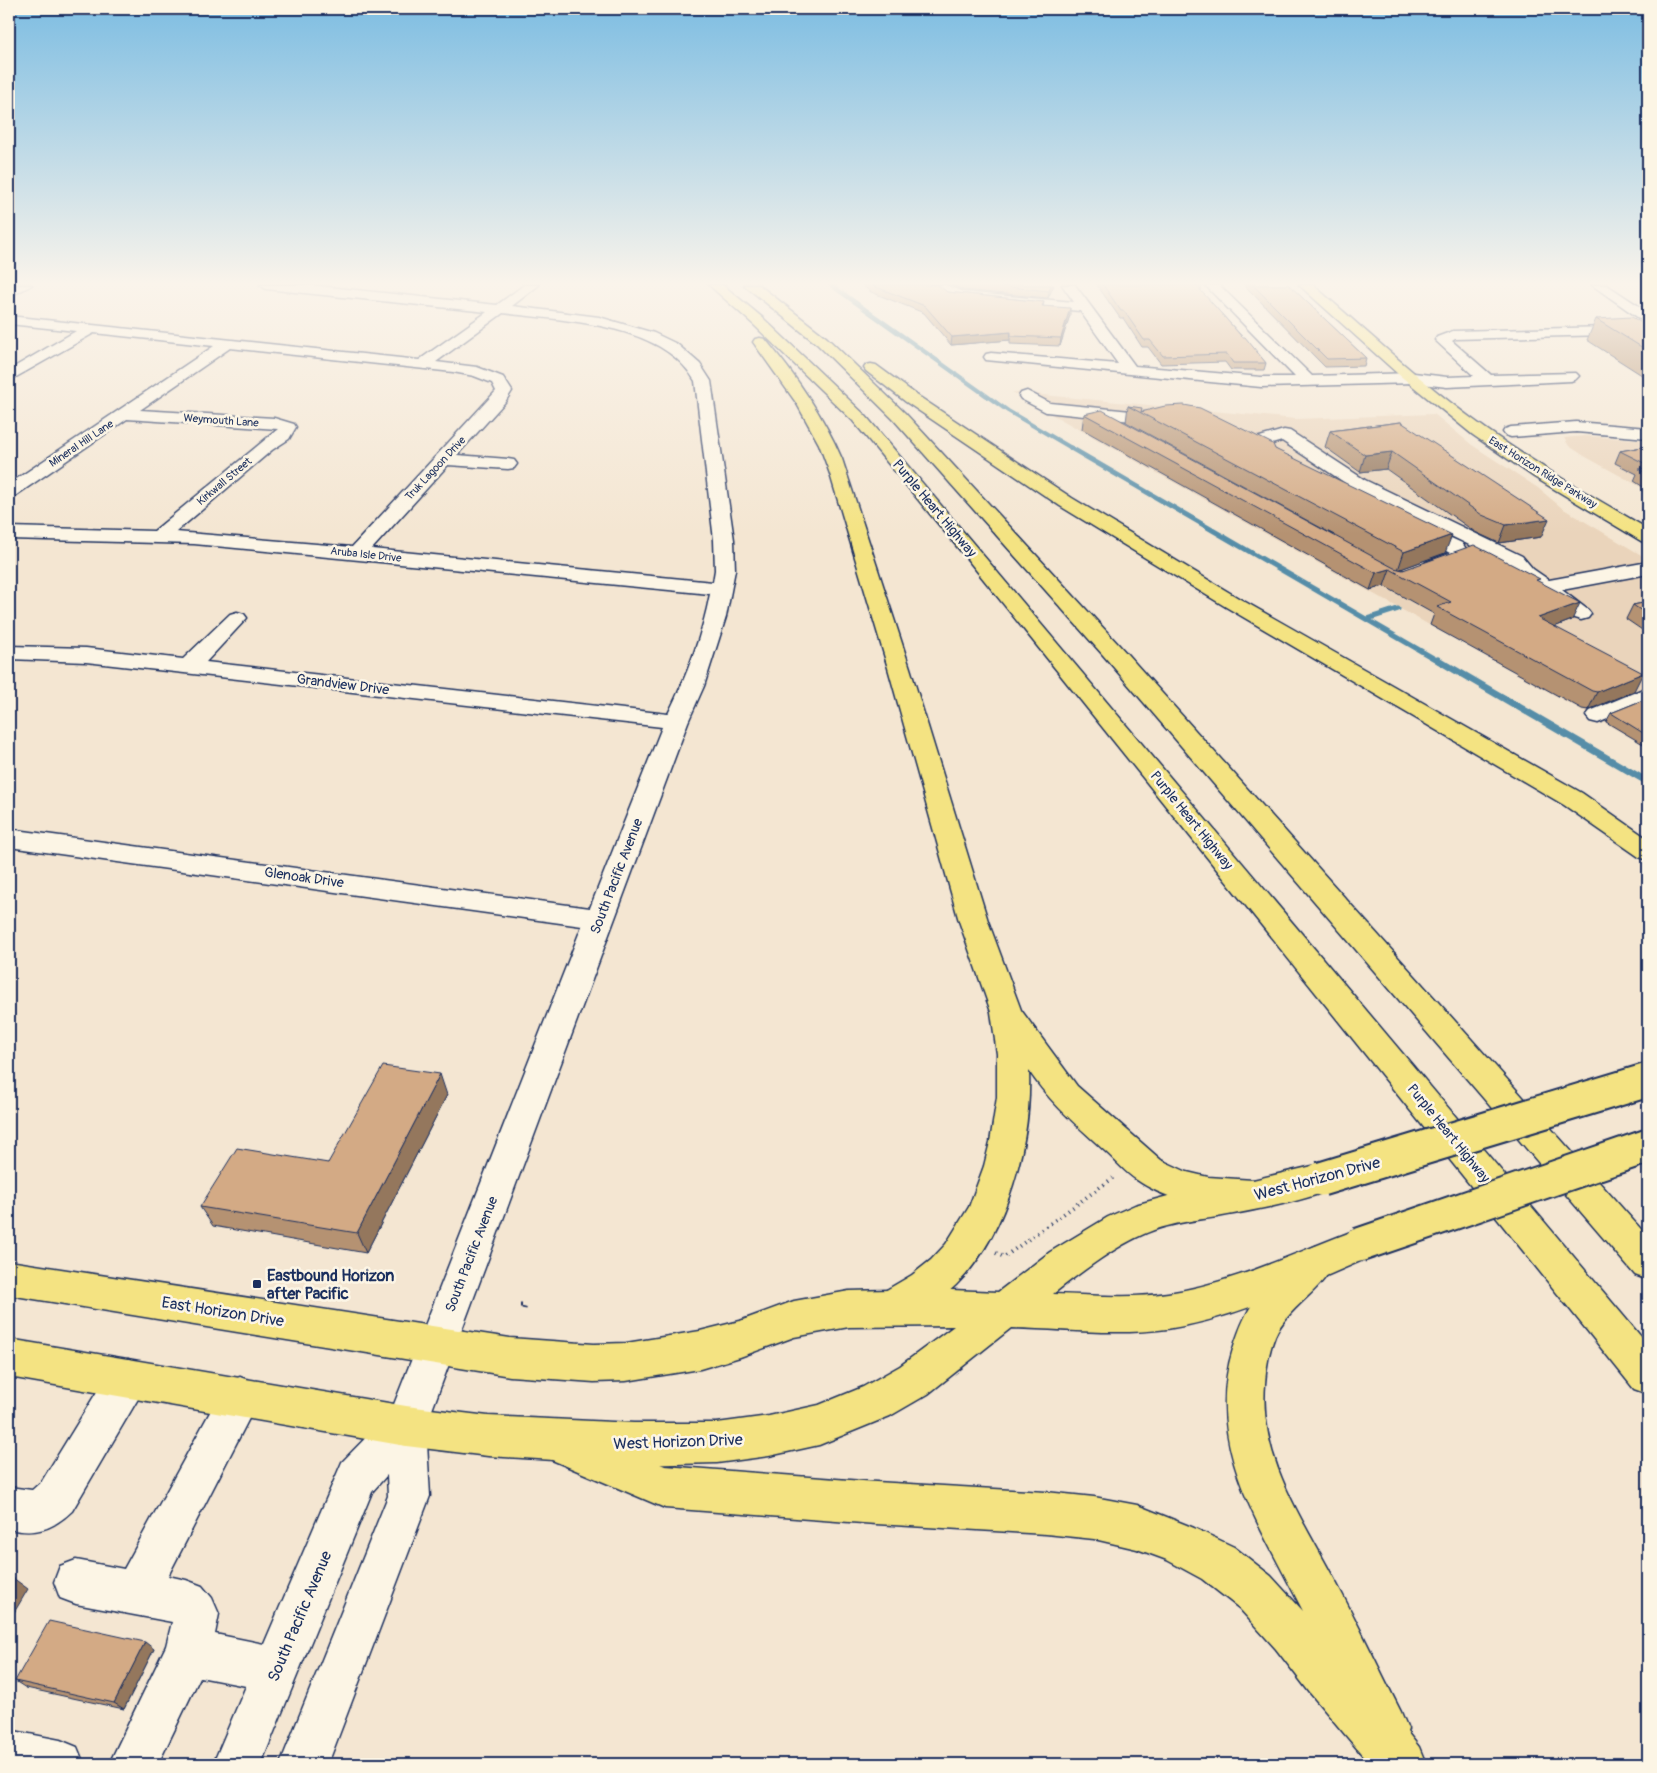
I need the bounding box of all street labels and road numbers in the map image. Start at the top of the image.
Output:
street label: Weymouth Lane [183,411,260,430]
street label: Mineral Hill Lane [47,417,116,470]
street label: Truk Lagoon Drive [402,433,469,503]
street label: East Horizon Ridge Parkway [1486,434,1599,511]
street label: Kirkwall Street [194,454,255,508]
street label: Purple Heart Highway [889,456,980,561]
street label: Aruba Isle Drive [330,544,403,565]
street label: Grandview Drive [296,670,390,699]
street label: Purple Heart Highway [1147,768,1237,873]
street label: South Pacific Avenue [587,816,646,936]
street label: Glenoak Drive [263,864,345,891]
street label: Purple Heart Highway [1404,1081,1494,1186]
street label: West Horizon Drive [1252,1153,1382,1205]
street label: South Pacific Avenue [442,1194,501,1314]
street label: East Horizon Drive [160,1292,286,1332]
street label: West Horizon Drive [613,1430,743,1454]
street label: South Pacific Avenue [263,1548,337,1685]

